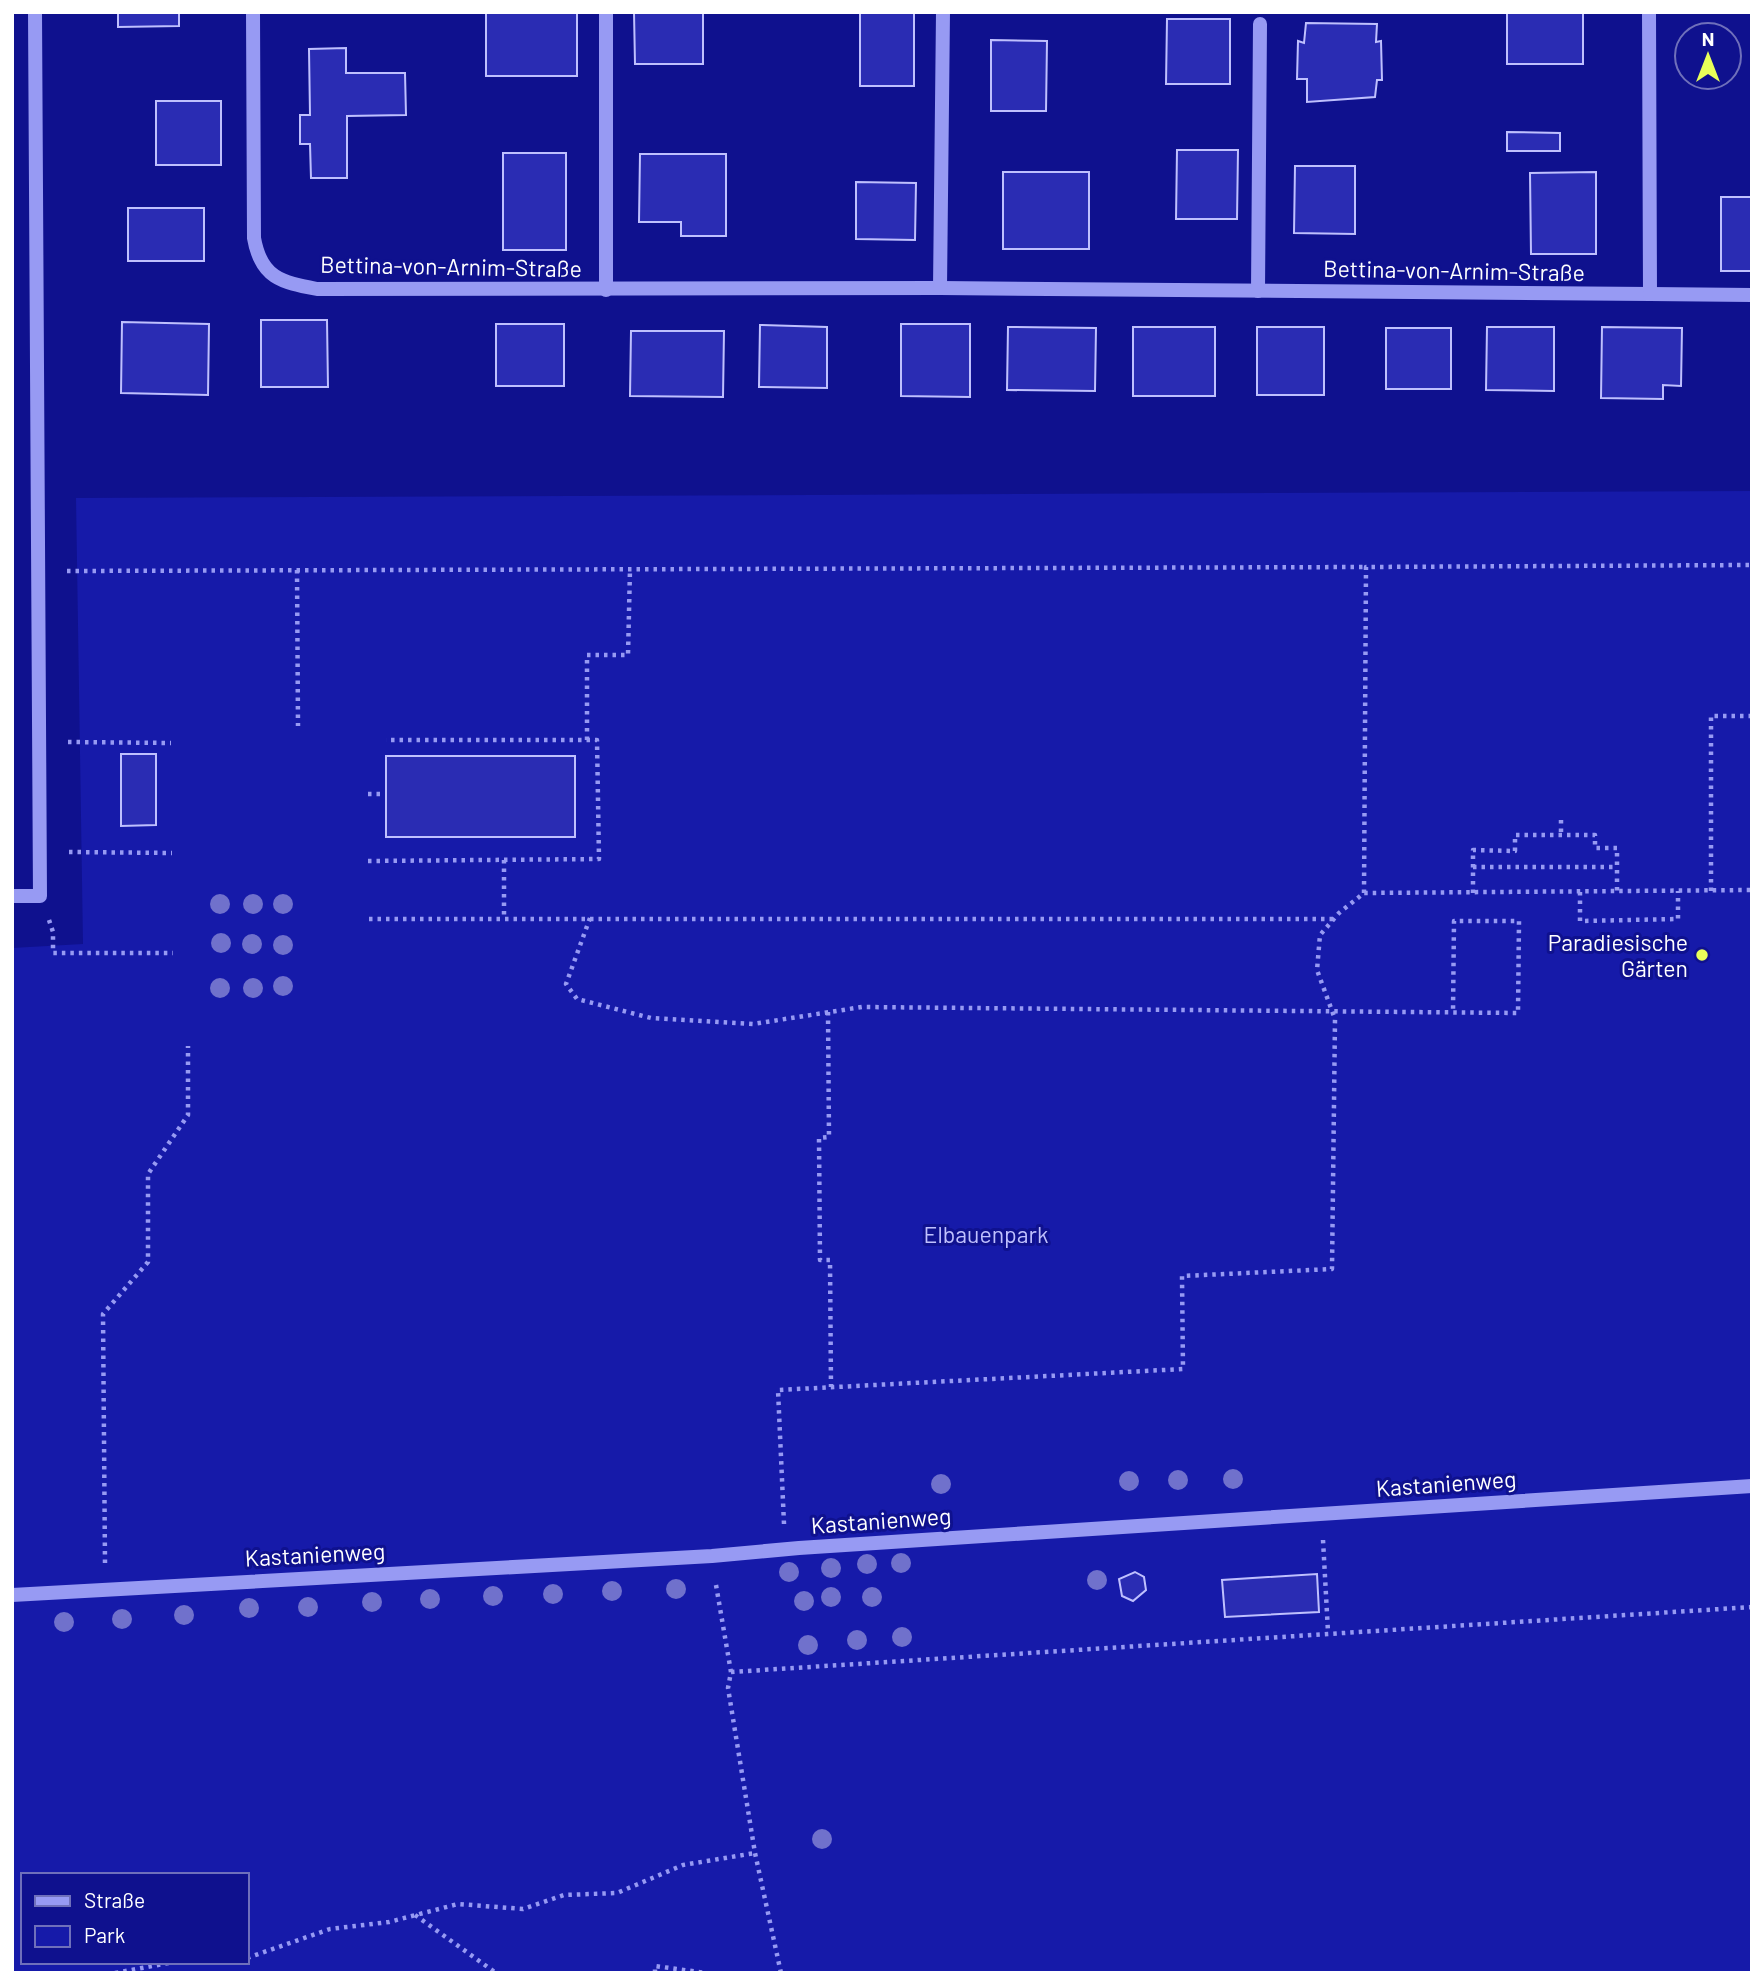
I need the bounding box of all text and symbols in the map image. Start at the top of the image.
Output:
north arrow [1673,21,1743,91]
text: N [1702,27,1714,50]
street label: Bettina-von-Arnim-Straße [320,250,582,282]
street label: Bettina-von-Arnim-Straße [1323,254,1585,286]
place label: Paradiesische Gärten [1548,928,1688,982]
marker: Paradiesische Gärten [1694,947,1710,963]
park label: Elbauenpark [924,1220,1048,1248]
street label: Kastanienweg [1375,1464,1517,1502]
street label: Kastanienweg [810,1501,952,1539]
street label: Kastanienweg [244,1536,386,1572]
legend [21,1873,248,1964]
text: Straße [84,1887,145,1912]
text: Park [84,1922,125,1947]

